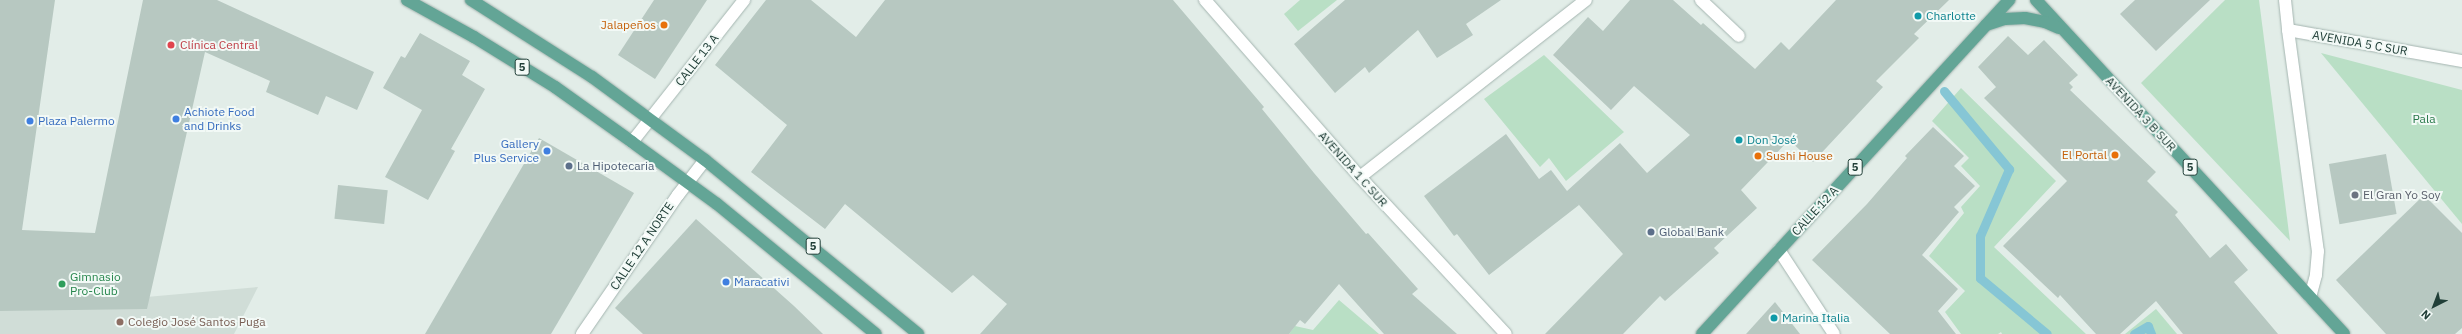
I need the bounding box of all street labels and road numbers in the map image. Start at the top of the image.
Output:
street label: AVENIDA 5 C SUR [2311,28,2409,58]
street label: CALLE 13 A [672,31,722,89]
road number: 5 [514,58,530,76]
street label: AVENIDA 3 B SUR [2103,74,2179,154]
street label: AVENIDA 1 C SUR [1315,128,1391,210]
road number: 5 [1847,158,1863,176]
road number: 5 [2182,158,2198,176]
street label: CALLE 12 A [1789,183,1841,239]
street label: CALLE 12 A NORTE [607,199,677,293]
road number: 5 [805,237,821,255]

